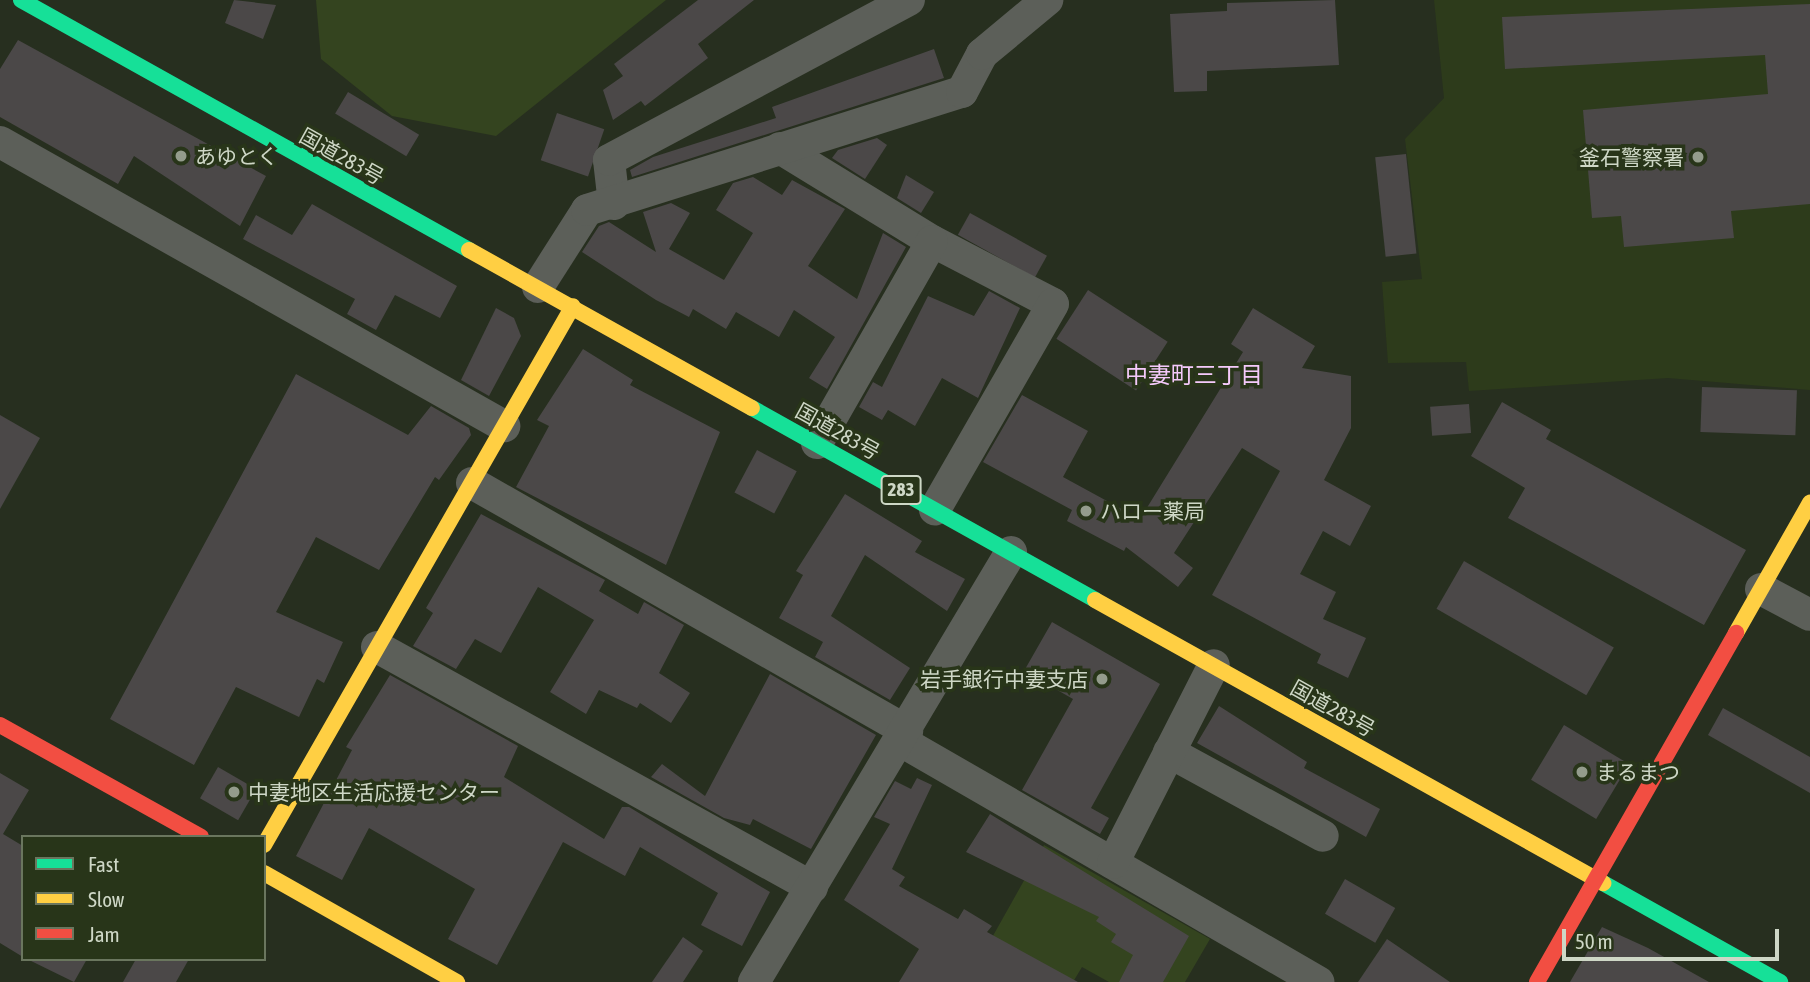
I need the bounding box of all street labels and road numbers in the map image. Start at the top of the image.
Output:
street label: 国道283号 [295,123,389,189]
street label: 国道283号 [791,398,885,464]
road number: 283 [880,475,922,505]
street label: 国道283号 [1286,675,1380,741]

